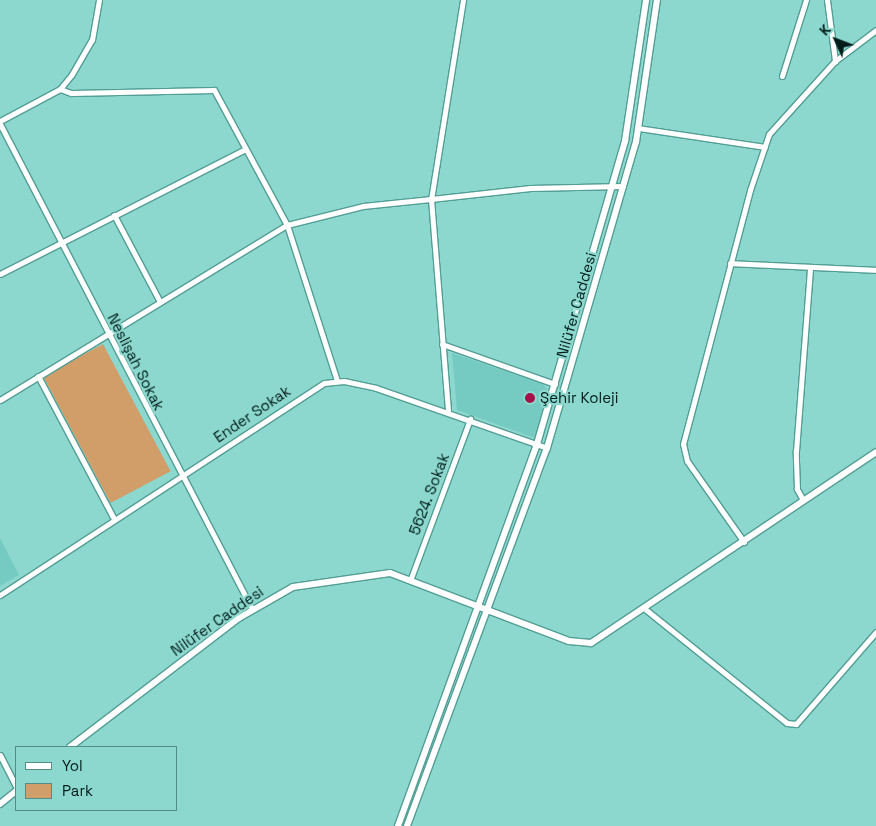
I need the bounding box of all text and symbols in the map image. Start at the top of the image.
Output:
north arrow [811,15,861,65]
text: K [815,20,835,39]
street label: Nilüfer Caddesi [552,250,600,360]
street label: Neslişah Sokak [104,310,168,414]
street label: Ender Sokak [210,382,294,446]
place label: Şehir Koleji [540,389,619,407]
marker: Şehir Koleji [524,392,536,404]
street label: 5624. Sokak [405,450,453,538]
street label: Nilüfer Caddesi [167,582,267,660]
legend [15,746,178,811]
text: Yol [62,756,83,775]
text: Park [62,781,93,800]

